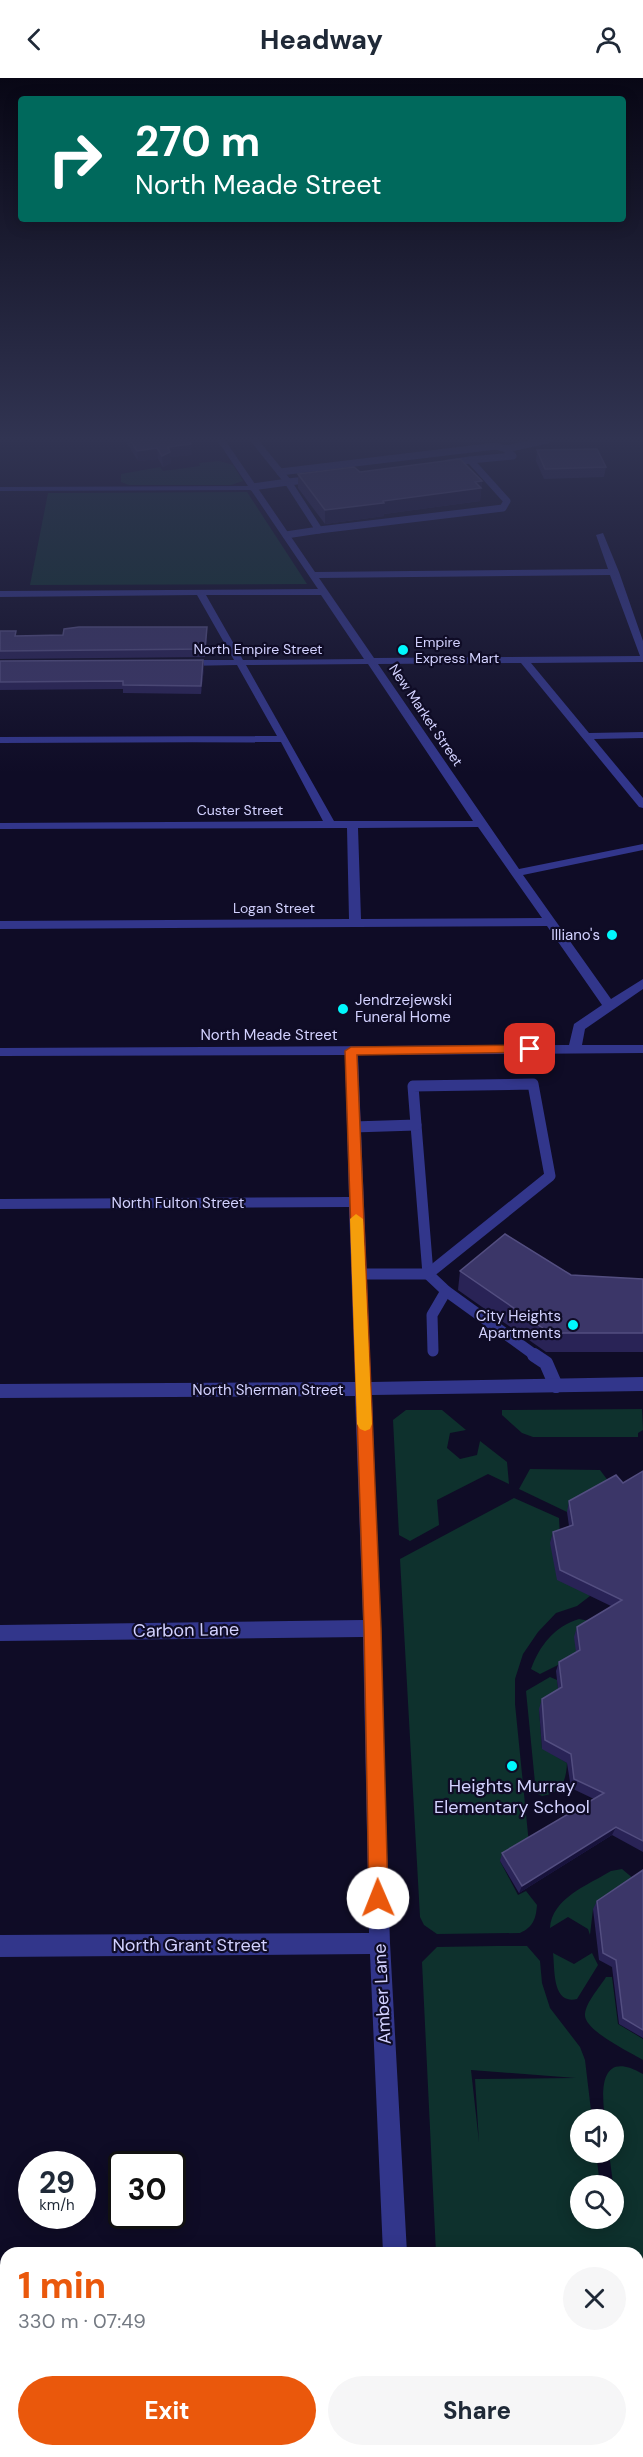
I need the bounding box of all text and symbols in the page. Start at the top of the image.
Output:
text: Headway [260,22,383,57]
icon: back [18,23,51,56]
icon: person [592,23,625,56]
text: 270 m [135,114,260,169]
icon: right [36,120,114,198]
text: North Meade Street [135,167,382,202]
place label: Empire Express Mart [415,633,499,667]
street label: North Empire Street [193,640,323,658]
marker: Empire Express Mart [396,643,410,657]
street label: New Market Street [385,660,467,770]
street label: Custer Street [197,801,283,819]
street label: Logan Street [233,899,315,917]
place label: Illiano's [551,925,600,945]
marker: Illiano's [605,928,619,942]
place label: Jendrzejewski Funeral Home [355,990,452,1027]
marker: Jendrzejewski Funeral Home [336,1002,350,1016]
pin [504,1023,555,1074]
street label: North Meade Street [200,1025,338,1045]
icon: arrive [513,1032,546,1065]
street label: North Fulton Street [112,1193,245,1213]
place label: City Heights Apartments [476,1306,561,1343]
marker: City Heights Apartments [566,1318,580,1332]
street label: North Sherman Street [192,1380,344,1400]
street label: Carbon Lane [133,1617,239,1643]
marker: Heights Murray Elementary School [505,1759,519,1773]
place label: Heights Murray Elementary School [434,1774,590,1819]
position arrow [346,1866,410,1930]
street label: North Grant Street [112,1933,268,1957]
street label: Amber Lane [367,1943,397,2045]
map controls [570,2109,624,2229]
button: sound [570,2109,624,2163]
speed limit sign: 30 [108,2151,186,2229]
text: 29 [39,2163,75,2202]
button: search [570,2175,624,2229]
text: km/h [39,2195,75,2215]
text: 1 min [18,2262,106,2309]
button: close [563,2267,626,2330]
text: 330 m · 07:49 [18,2308,146,2334]
button: Exit [18,2376,316,2445]
button: Share [328,2376,626,2445]

